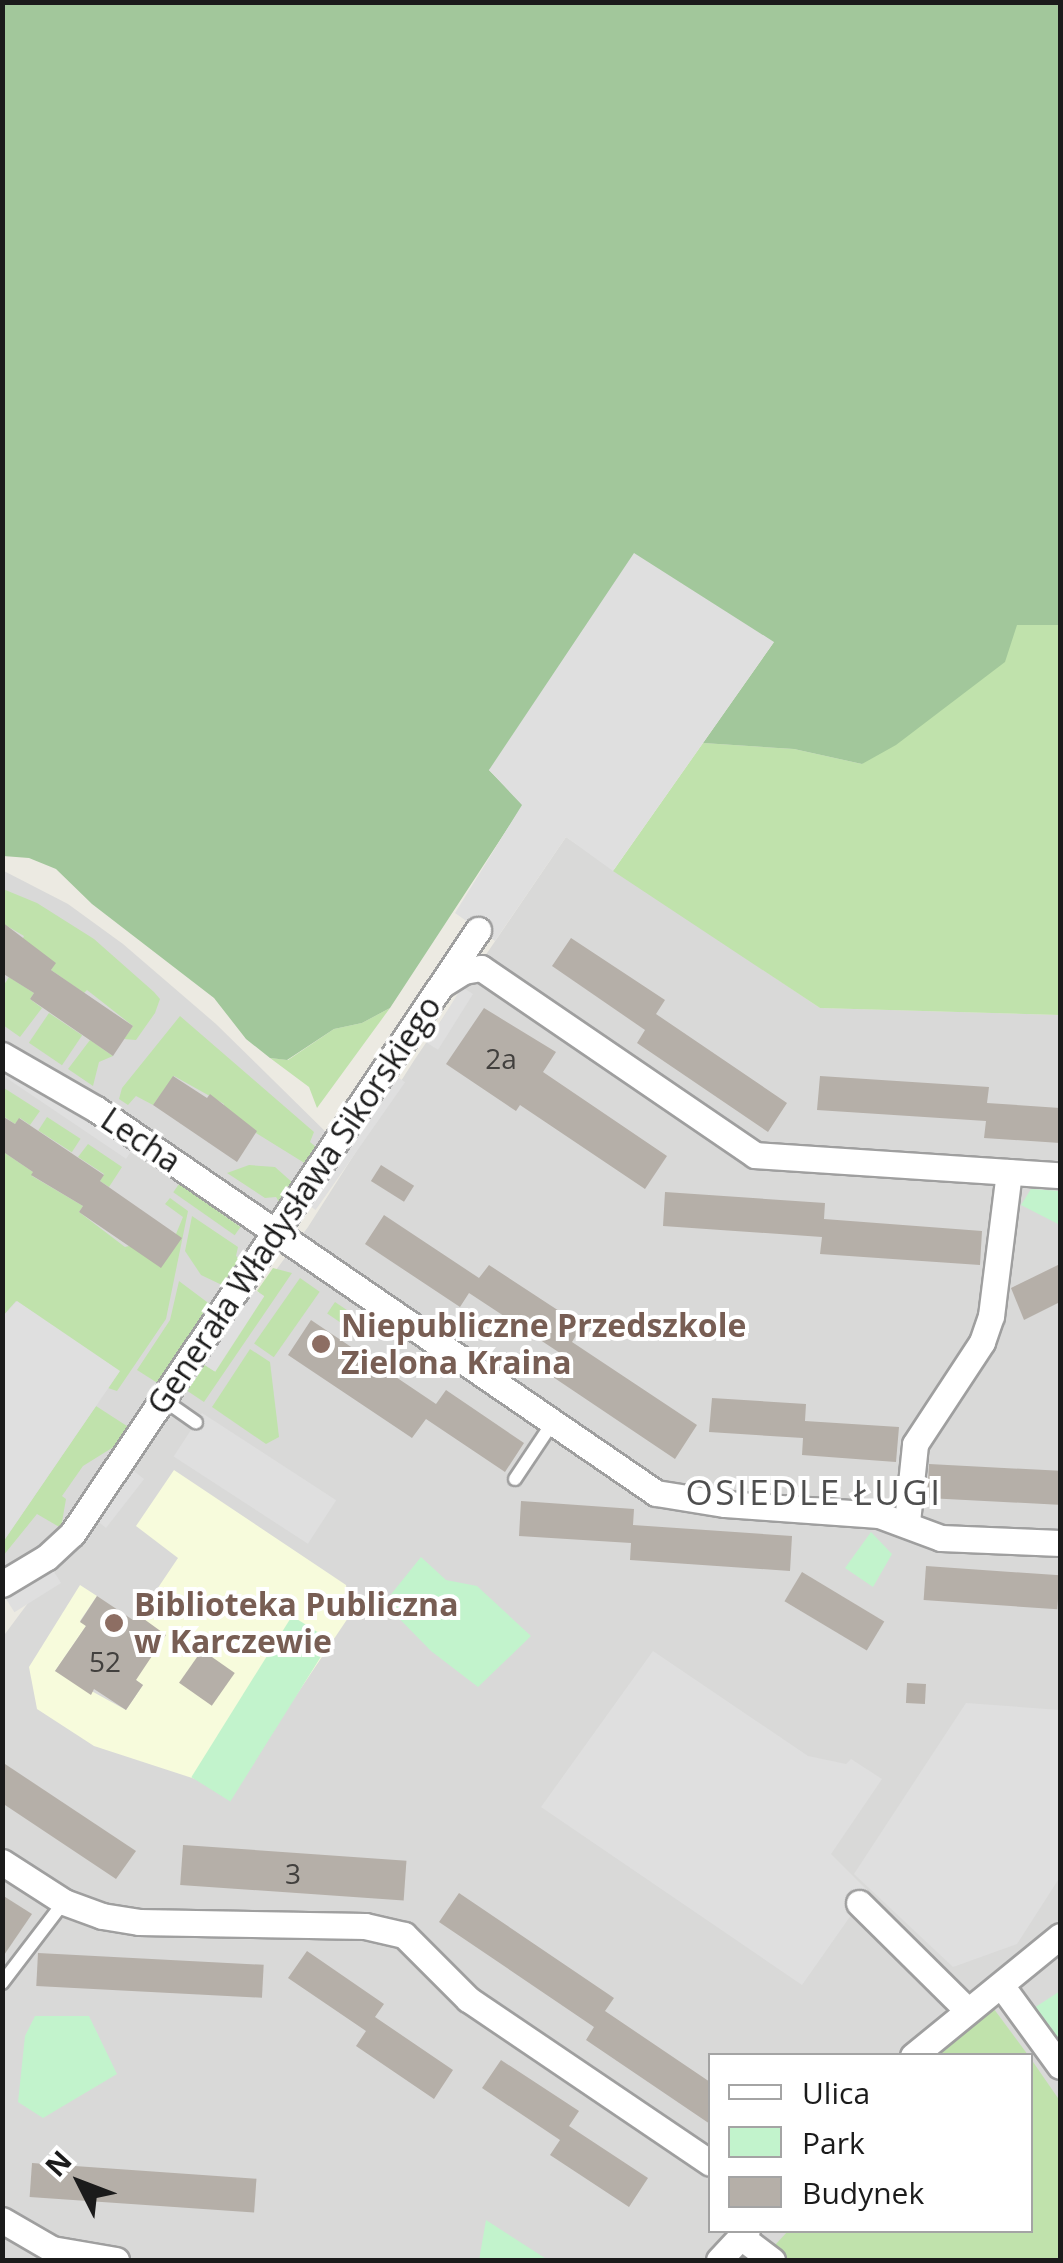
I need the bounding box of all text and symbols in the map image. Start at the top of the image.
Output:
street label: Generała Władysława Sikorskiego [139,989,449,1421]
house number: 2a [485,1041,517,1075]
street label: Lecha [94,1100,188,1180]
place label: Niepubliczne Przedszkole Zielona Kraina [341,1307,746,1382]
marker: Niepubliczne Przedszkole Zielona Kraina [310,1333,332,1355]
district label: OSIEDLE ŁUGI [686,1471,942,1513]
place label: Biblioteka Publiczna w Karczewie [134,1586,458,1661]
marker: Biblioteka Publiczna w Karczewie [103,1612,125,1634]
house number: 52 [89,1644,121,1678]
house number: 3 [285,1856,301,1890]
legend [708,2053,1033,2233]
text: Ulica [802,2072,870,2113]
text: Park [802,2122,865,2163]
north arrow [30,2133,130,2233]
text: N [36,2142,79,2184]
text: Budynek [802,2172,924,2213]

